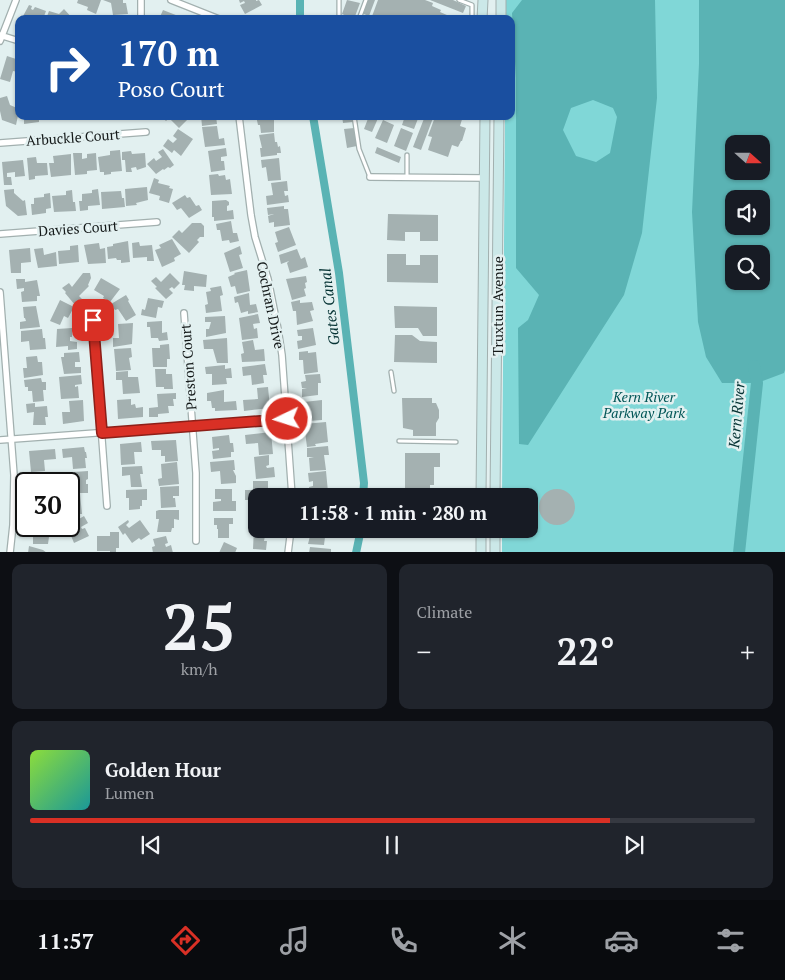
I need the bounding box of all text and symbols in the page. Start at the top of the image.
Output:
text: 170 m [118,30,219,76]
icon: right [35,35,100,100]
text: Poso Court [118,74,225,103]
street label: Arbuckle Court [25,124,121,150]
north arrow [725,135,770,180]
map controls [725,135,770,290]
button: sound [725,190,770,235]
street label: Davies Court [38,216,119,240]
button: search [725,245,770,290]
street label: Truxtun Avenue [488,256,507,356]
street label: Cochran Drive [252,260,290,350]
water label: Gates Canal [314,266,344,347]
pin [72,299,114,341]
icon: arrive [79,306,107,334]
street label: Preston Court [175,322,200,411]
water label: Kern River [723,380,749,450]
park label: Kern River Parkway Park [602,387,685,422]
position arrow [260,392,312,444]
speed limit sign: 30 [15,472,80,537]
text: 11:58 · 1 min · 280 m [299,500,487,525]
text: 25 [163,582,236,669]
text: Climate [417,601,472,623]
text: 22° [556,626,615,676]
text: − [417,633,431,670]
text: + [740,633,755,670]
text: km/h [181,658,218,680]
text: Golden Hour [105,757,221,782]
text: Lumen [105,782,154,804]
icon: previous [137,831,165,859]
icon: pause [378,831,406,859]
icon: next [620,831,648,859]
icon: directions [168,923,203,958]
icon: music [277,923,312,958]
icon: phone [386,923,421,958]
icon: climate [495,923,530,958]
icon: car [604,923,639,958]
icon: filters [713,923,748,958]
text: 11:57 [37,926,94,955]

